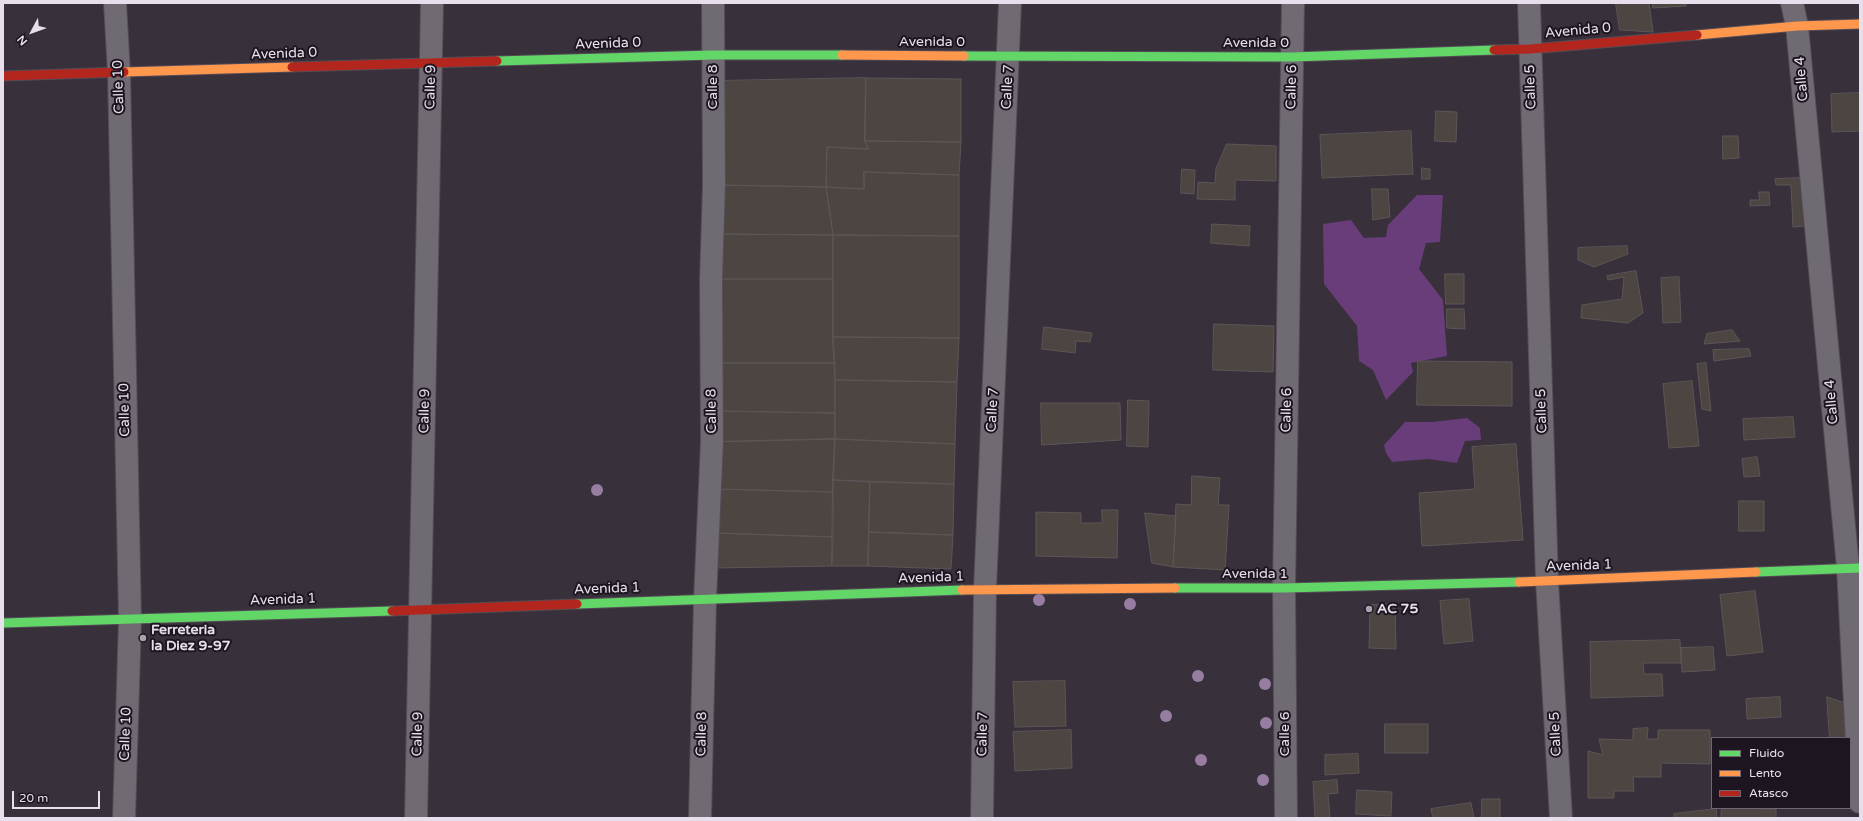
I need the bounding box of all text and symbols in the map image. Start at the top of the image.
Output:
north arrow [12,12,52,52]
street label: Avenida 0 [1544,20,1612,42]
text: N [15,33,30,48]
street label: Avenida 0 [575,34,641,54]
street label: Avenida 0 [899,34,965,50]
street label: Avenida 0 [1223,35,1289,51]
street label: Avenida 0 [251,44,317,64]
street label: Calle 4 [1792,56,1812,102]
street label: Calle 10 [110,60,128,114]
street label: Calle 9 [422,64,440,110]
street label: Calle 7 [998,64,1018,110]
street label: Calle 6 [1283,64,1301,110]
street label: Calle 5 [1522,64,1540,110]
street label: Calle 8 [705,65,721,109]
street label: Calle 4 [1822,379,1842,425]
street label: Calle 10 [116,383,134,437]
street label: Calle 7 [983,387,1003,433]
street label: Calle 6 [1278,387,1296,433]
street label: Calle 9 [416,388,434,434]
street label: Calle 8 [703,388,721,434]
street label: Calle 5 [1533,388,1551,434]
street label: Avenida 1 [1546,556,1612,576]
street label: Avenida 1 [1222,566,1288,582]
street label: Avenida 1 [898,568,964,588]
street label: Avenida 1 [574,579,640,599]
street label: Avenida 1 [250,590,316,610]
place label: AC 75 [1377,601,1418,617]
marker: AC 75 [1364,604,1374,614]
place label: Ferreteria la Diez 9-97 [151,622,230,654]
marker: Ferreteria la Diez 9-97 [138,633,148,643]
street label: Calle 10 [117,707,135,761]
street label: Calle 9 [409,711,427,757]
street label: Calle 8 [693,711,711,757]
street label: Calle 7 [974,711,992,757]
street label: Calle 5 [1546,711,1566,757]
street label: Calle 6 [1277,712,1293,756]
legend [1711,737,1851,809]
text: Fluido [1749,746,1784,760]
text: Lento [1749,766,1782,780]
scale bar [14,783,102,809]
text: Atasco [1749,786,1788,800]
text: 20 m [19,791,48,805]

